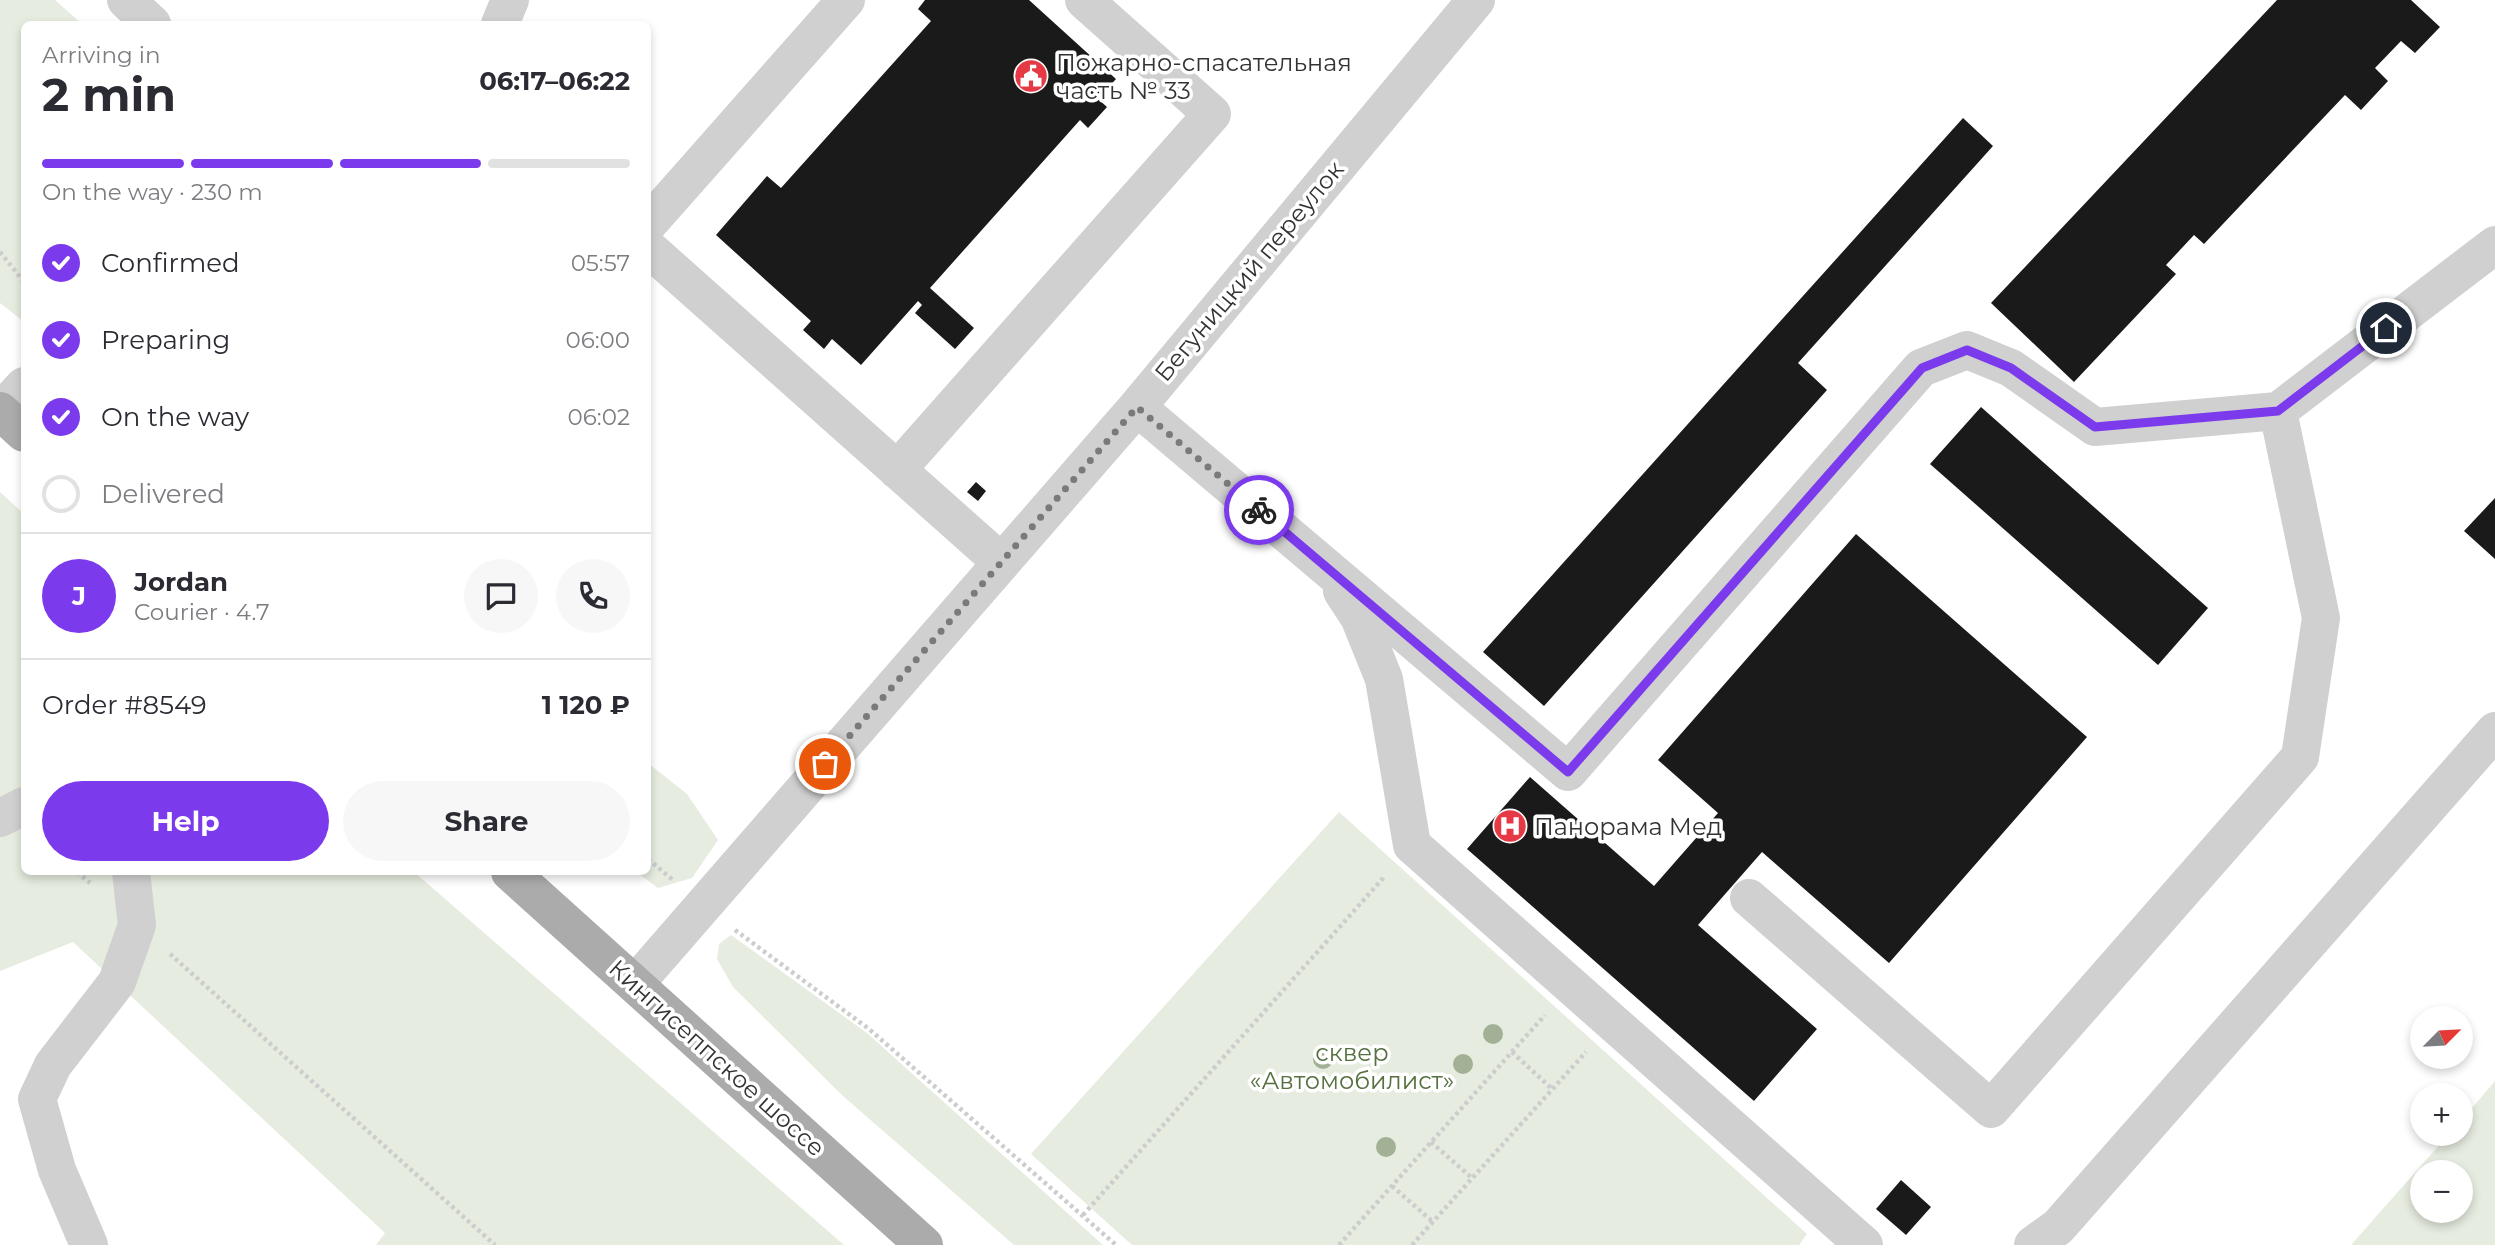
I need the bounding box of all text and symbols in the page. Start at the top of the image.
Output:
text: Arriving in [42,41,161,69]
place label: Пожарно-спасательная часть № 33 [1056,48,1352,105]
public building icon: Пожарно-спасательная часть № 33 [1012,57,1050,95]
text: 06:17–06:22 [479,65,630,97]
text: 2 min [42,66,176,123]
street label: Бегуницкий переулок [1148,155,1350,387]
text: On the way · 230 m [42,178,263,206]
icon: check [42,244,80,282]
text: Confirmed [101,247,240,279]
text: 05:57 [571,249,630,277]
pin [2356,298,2416,358]
icon: home [2367,309,2405,347]
icon: check [42,321,80,359]
text: Preparing [101,324,230,356]
text: 06:00 [565,326,630,354]
icon: check [42,398,80,436]
text: On the way [101,401,249,433]
text: 06:02 [568,403,630,431]
courier [1224,475,1294,545]
text: Delivered [101,478,225,510]
icon: bike [1240,491,1278,529]
button: chat [464,559,538,633]
button: phone [556,559,630,633]
text: Jordan [134,566,228,598]
text: J [72,580,86,612]
text: Courier · 4.7 [134,598,270,626]
text: Order #8549 [42,689,207,721]
text: 1 120 ₽ [542,689,630,721]
pin [795,734,855,794]
icon: bag [806,745,844,783]
button: Help [42,781,329,861]
button: Share [343,781,630,861]
hospital icon: Панорама Мед [1491,807,1529,845]
place label: Панорама Мед [1534,812,1722,841]
street label: Кингисеппское шоссе [603,954,831,1162]
north arrow [2410,1006,2473,1069]
map controls [2410,1006,2473,1223]
park label: сквер «Автомобилист» [1250,1038,1454,1095]
button: + [2410,1083,2473,1146]
button: − [2410,1160,2473,1223]

